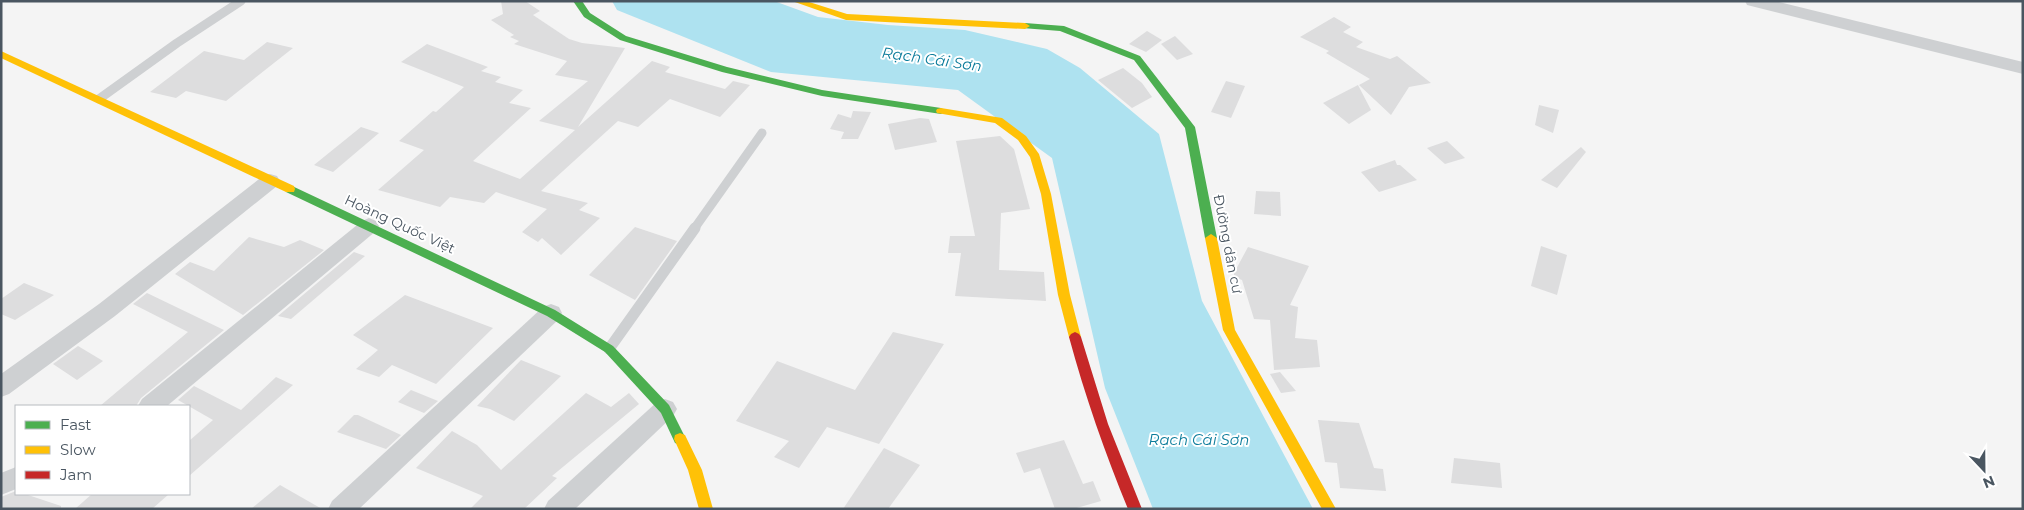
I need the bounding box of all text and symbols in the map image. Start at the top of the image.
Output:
water label: Rạch Cái Sơn [881,43,983,75]
street label: Hoàng Quốc Việt [342,190,458,258]
street label: Đường dân cư [1210,193,1247,296]
legend [15,405,190,495]
text: Fast [60,415,91,434]
water label: Rạch Cái Sơn [1149,430,1249,449]
text: Slow [60,440,96,459]
north arrow [1959,445,2009,495]
text: Jam [59,465,92,484]
text: N [1980,472,1997,493]

